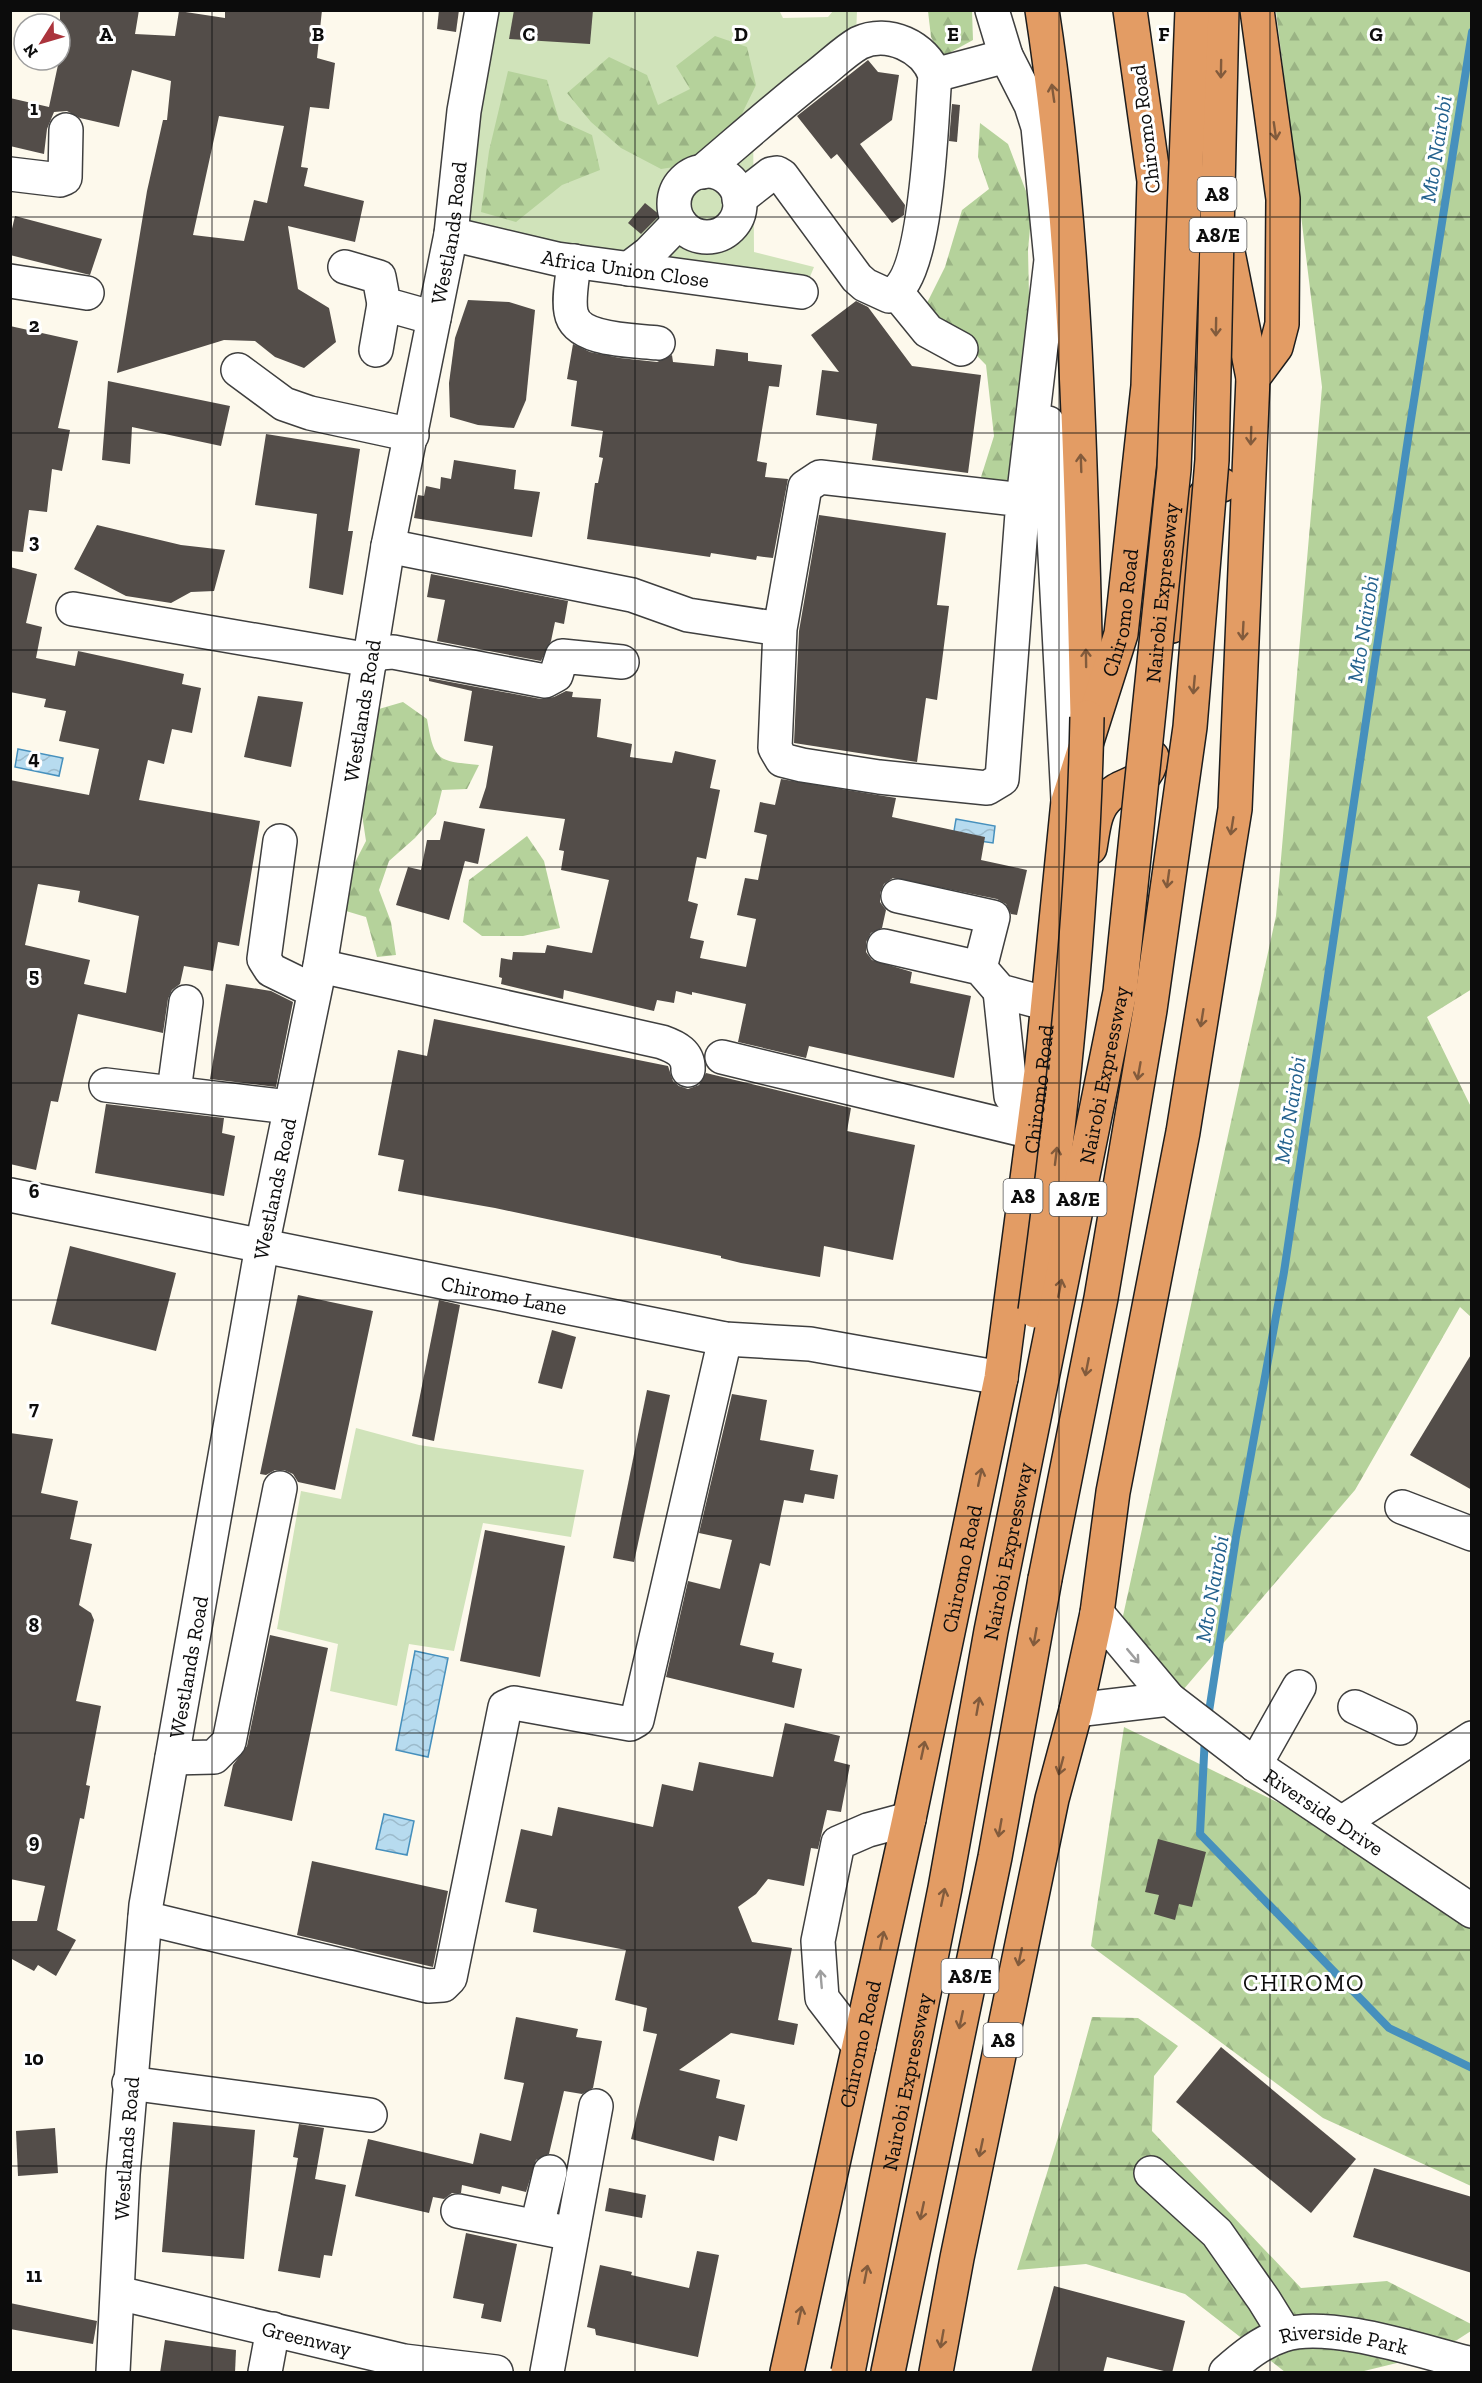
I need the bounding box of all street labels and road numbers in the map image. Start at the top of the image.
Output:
street label: Chiromo Road [1125,63,1165,195]
street label: Westlands Road [425,160,471,306]
road number: A8 [1198,177,1236,211]
road number: A8/E [1190,218,1246,252]
street label: Africa Union Close [539,243,711,292]
street label: Nairobi Expressway [1140,501,1183,684]
street label: Chiromo Road [1096,547,1143,680]
street label: Westlands Road [337,637,385,784]
street label: Nairobi Expressway [1073,985,1133,1166]
street label: Chiromo Road [1018,1023,1058,1155]
street label: Westlands Road [247,1115,301,1261]
road number: A8 [1004,1179,1042,1213]
road number: A8/E [1050,1182,1106,1216]
street label: Chiromo Lane [439,1270,569,1319]
street label: Nairobi Expressway [977,1460,1037,1642]
street label: Chiromo Road [936,1502,987,1635]
street label: Westlands Road [163,1593,213,1740]
street label: Riverside Drive [1260,1763,1389,1861]
road number: A8/E [942,1959,998,1993]
street label: Chiromo Road [833,1977,886,2110]
street label: Nairobi Expressway [876,1990,936,2173]
road number: A8 [984,2023,1022,2057]
street label: Westlands Road [108,2075,144,2221]
street label: Greenway [259,2315,354,2361]
street label: Riverside Park [1276,2319,1411,2359]

